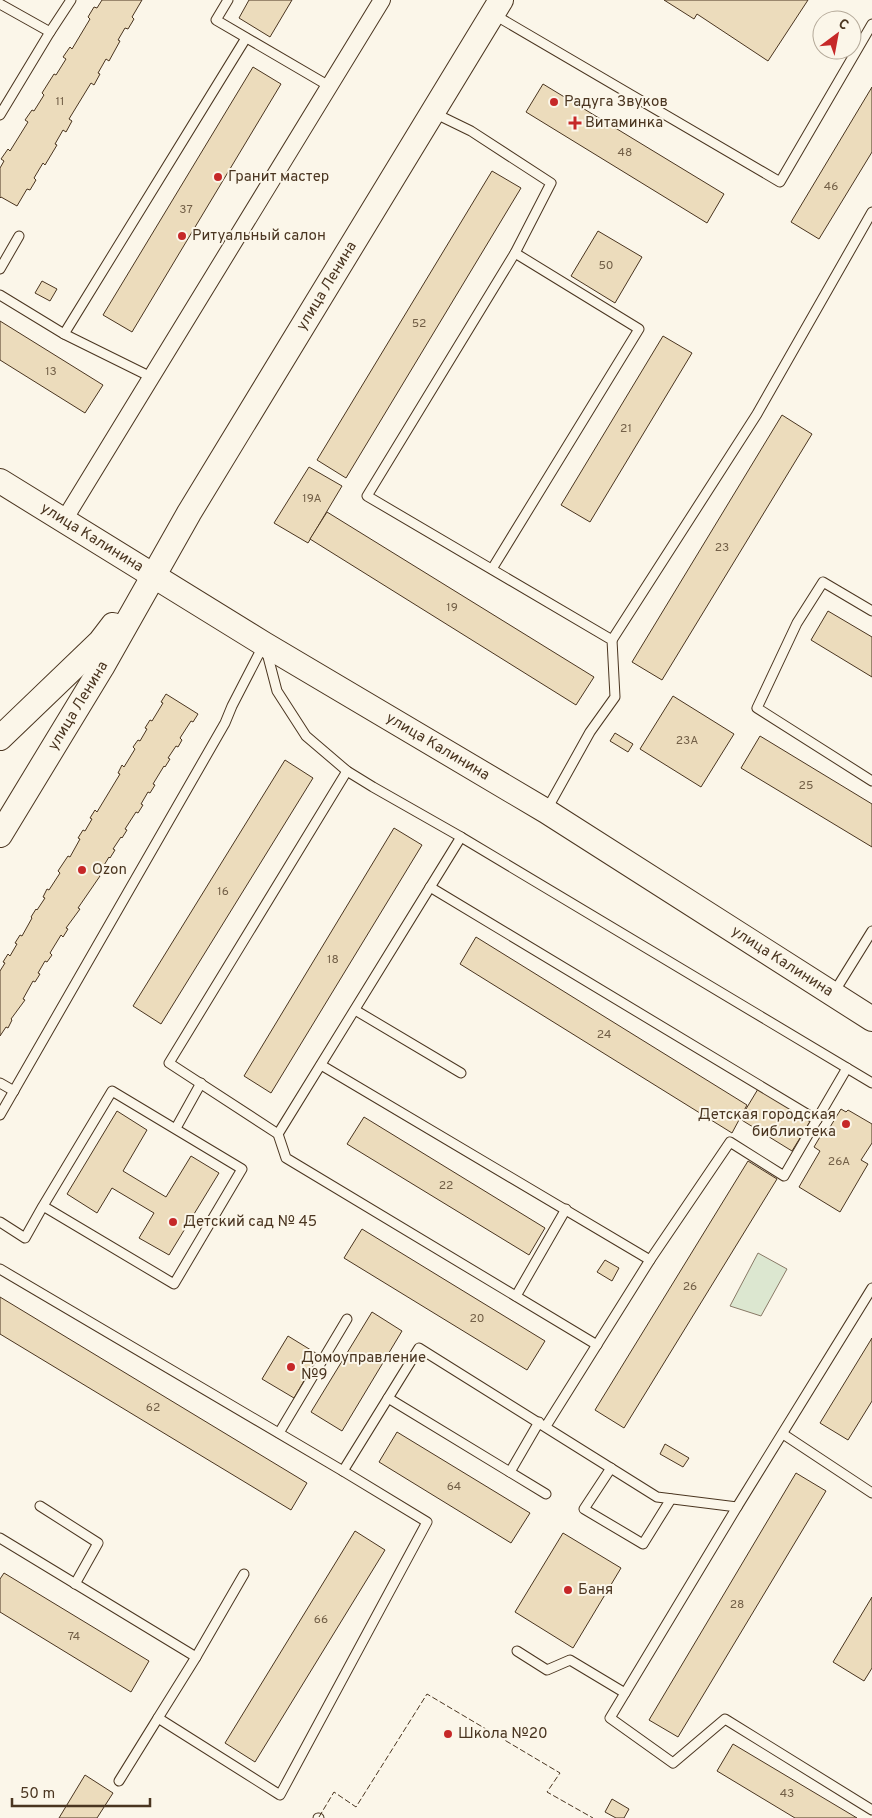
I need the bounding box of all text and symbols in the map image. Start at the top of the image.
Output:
north arrow [812,10,862,60]
text: С [835,16,851,35]
place label: Радуга Звуков [564,93,668,112]
house number: 11 [56,94,64,110]
marker: Радуга Звуков [548,96,560,108]
place label: Витаминка [585,114,663,133]
marker: Витаминка [569,117,581,129]
house number: 48 [618,145,632,161]
place label: Гранит мастер [228,168,329,187]
marker: Гранит мастер [212,171,224,183]
house number: 46 [824,179,838,195]
house number: 37 [179,202,193,218]
place label: Ритуальный салон [192,227,326,246]
marker: Ритуальный салон [176,230,188,242]
street label: улица Ленина [293,238,361,334]
house number: 50 [598,258,614,274]
house number: 52 [412,316,426,332]
house number: 13 [45,364,57,380]
house number: 21 [620,421,632,437]
house number: 19А [302,491,322,507]
street label: улица Калинина [37,499,147,577]
house number: 23 [715,540,729,556]
house number: 19 [446,600,458,616]
street label: улица Ленина [44,658,113,754]
street label: улица Калинина [382,709,493,785]
house number: 23А [676,733,698,749]
house number: 25 [799,778,813,794]
place label: Ozon [92,861,127,880]
marker: Ozon [76,864,88,876]
house number: 16 [217,884,229,900]
street label: улица Калинина [727,922,837,1001]
house number: 18 [327,952,339,968]
house number: 24 [597,1027,611,1043]
place label: Детская городская библиотека [698,1106,836,1142]
marker: Детская городская библиотека [840,1118,852,1130]
house number: 26А [828,1154,850,1170]
house number: 22 [439,1178,453,1194]
place label: Детский сад № 45 [183,1213,317,1232]
marker: Детский сад № 45 [167,1216,179,1228]
house number: 26 [683,1279,697,1295]
house number: 20 [469,1311,485,1327]
place label: Домоуправление №9 [301,1349,426,1385]
marker: Домоуправление №9 [285,1361,297,1373]
house number: 62 [146,1400,160,1416]
house number: 64 [447,1479,461,1495]
place label: Баня [578,1581,613,1600]
marker: Баня [562,1584,574,1596]
house number: 28 [730,1597,744,1613]
house number: 66 [314,1612,328,1628]
house number: 74 [68,1629,80,1645]
place label: Школа №20 [458,1725,548,1744]
marker: Школа №20 [442,1728,454,1740]
scale bar [12,1776,150,1808]
text: 50 m [20,1785,55,1804]
house number: 43 [780,1786,794,1802]

